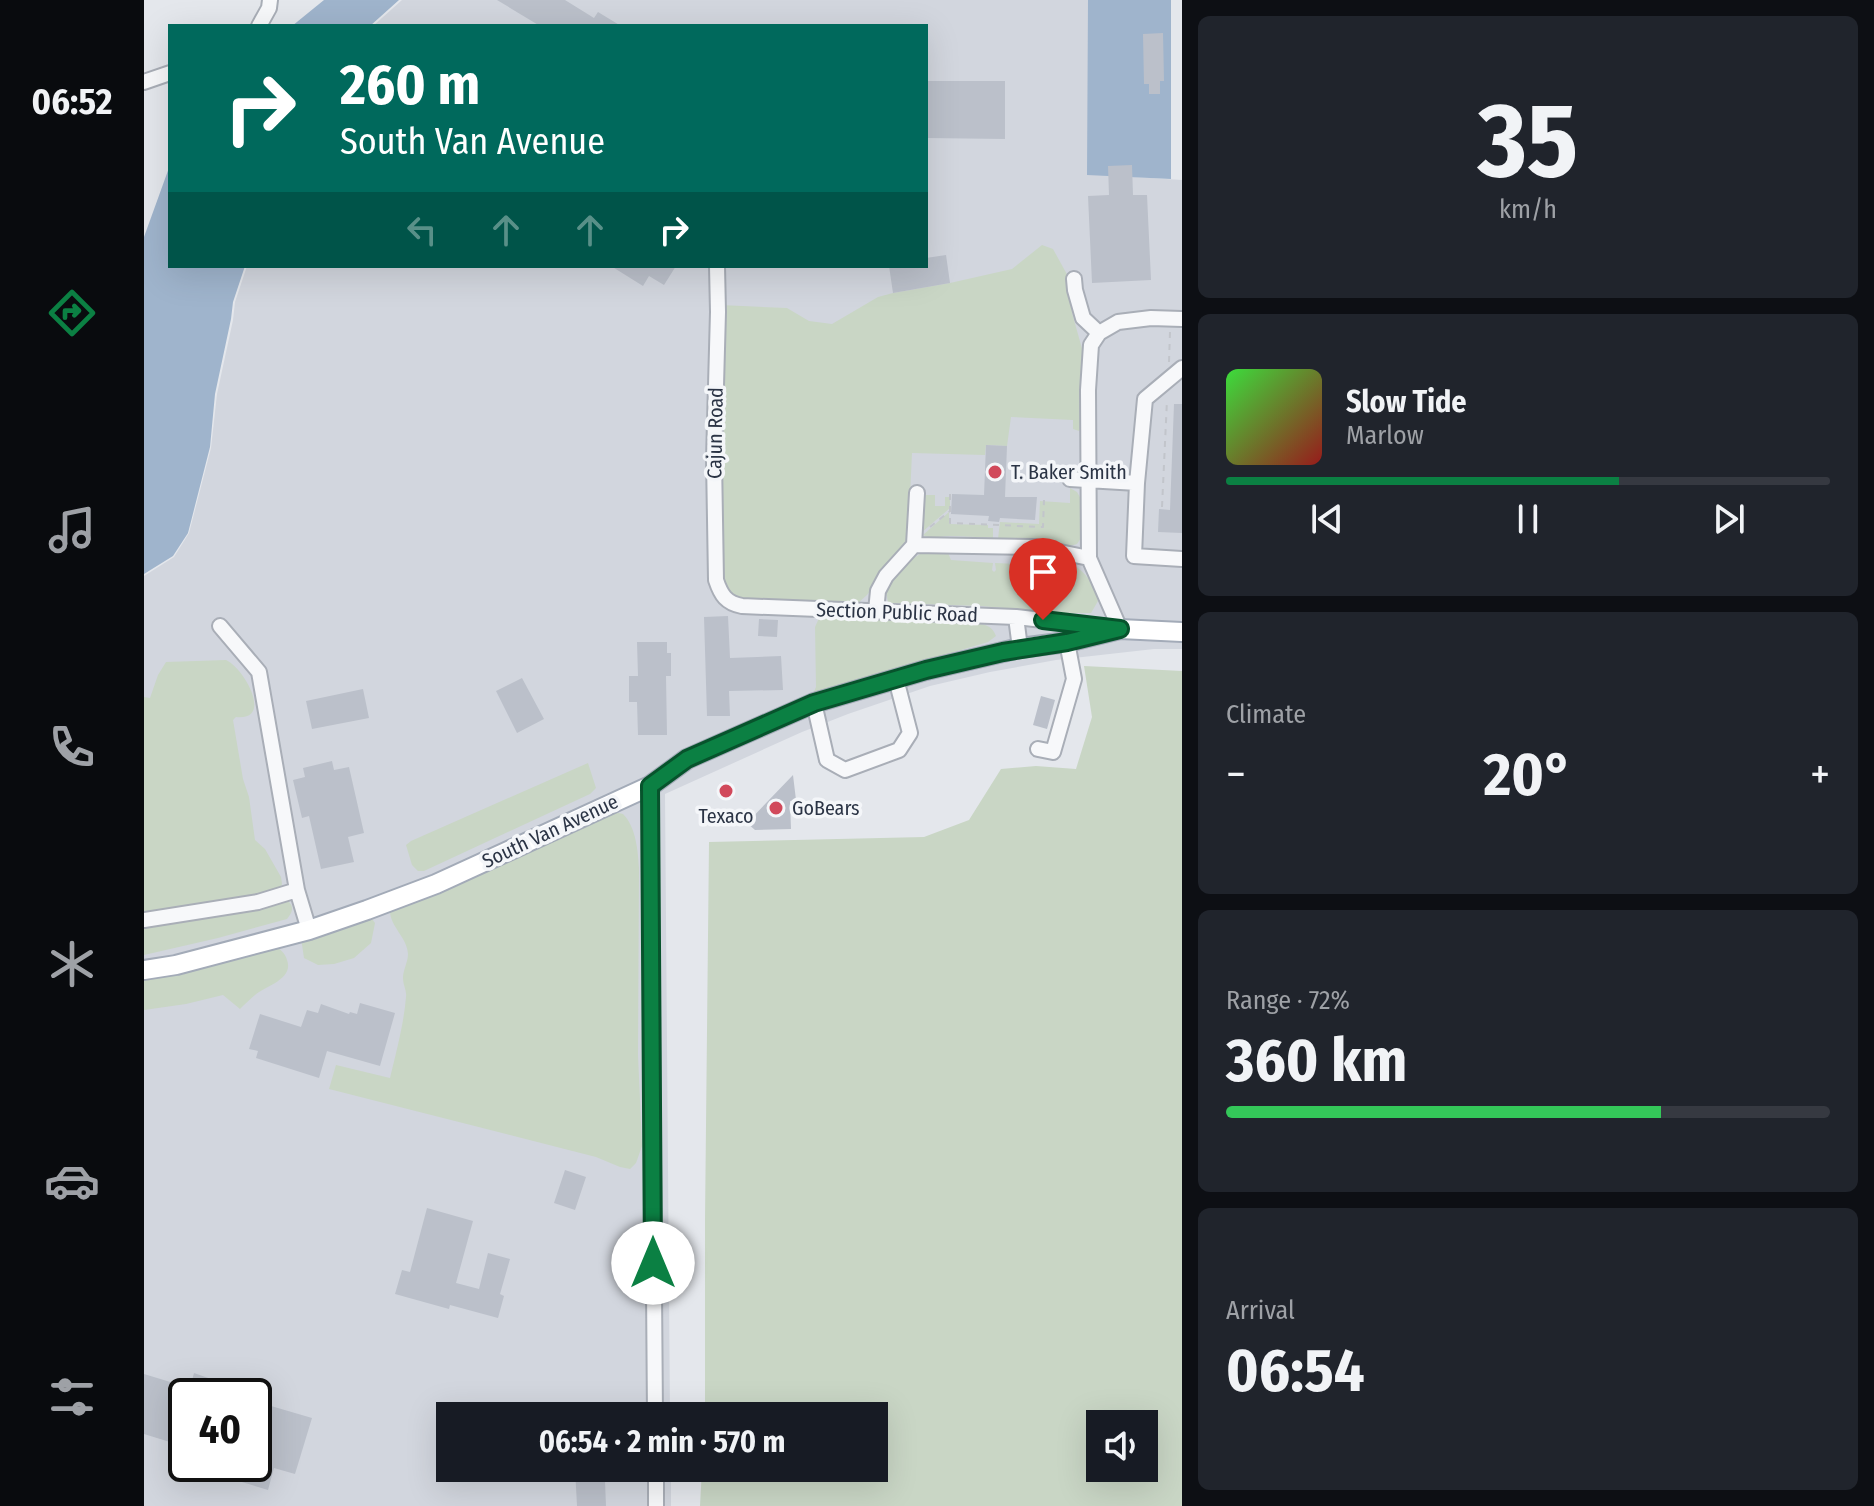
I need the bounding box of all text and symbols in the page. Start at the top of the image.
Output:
text: 260 m [340,52,480,119]
icon: right [208,56,312,160]
text: 35 [1478,79,1578,204]
text: 06:52 [32,80,112,124]
text: South Van Avenue [340,120,605,164]
text: km/h [1499,194,1557,225]
icon: left [400,208,444,252]
icon: ahead [484,208,528,252]
icon: ahead [568,208,612,252]
icon: right [652,208,696,252]
icon: directions [44,285,100,341]
text: Slow Tide [1346,384,1467,420]
street label: Cajun Road [702,387,728,479]
text: Marlow [1346,420,1424,451]
place label: T. Baker Smith [1011,460,1127,484]
marker: T. Baker Smith [986,463,1004,481]
icon: previous [1305,497,1349,541]
icon: pause [1506,497,1550,541]
icon: next [1707,497,1751,541]
icon: music [44,502,100,558]
pin [1009,538,1077,620]
icon: arrive [1021,550,1065,594]
street label: Section Public Road [816,597,978,627]
text: Climate [1226,699,1306,730]
icon: phone [44,719,100,775]
text: 20° [1484,739,1572,811]
text: − [1226,748,1246,801]
text: + [1810,748,1830,801]
marker: Texaco [717,782,735,800]
street label: South Van Avenue [478,789,622,873]
place label: GoBears [792,796,860,820]
marker: GoBears [767,799,785,817]
place label: Texaco [699,804,753,828]
icon: climate [44,936,100,992]
text: Range · 72% [1226,985,1350,1016]
text: 360 km [1226,1025,1407,1097]
icon: car [44,1153,100,1209]
position arrow [611,1221,695,1305]
text: Arrival [1226,1295,1295,1326]
text: 06:54 [1226,1335,1365,1407]
icon: filters [44,1369,100,1425]
speed limit sign: 40 [168,1378,272,1482]
map controls [1086,1410,1158,1482]
button: sound [1086,1410,1158,1482]
text: 06:54 · 2 min · 570 m [539,1424,785,1460]

